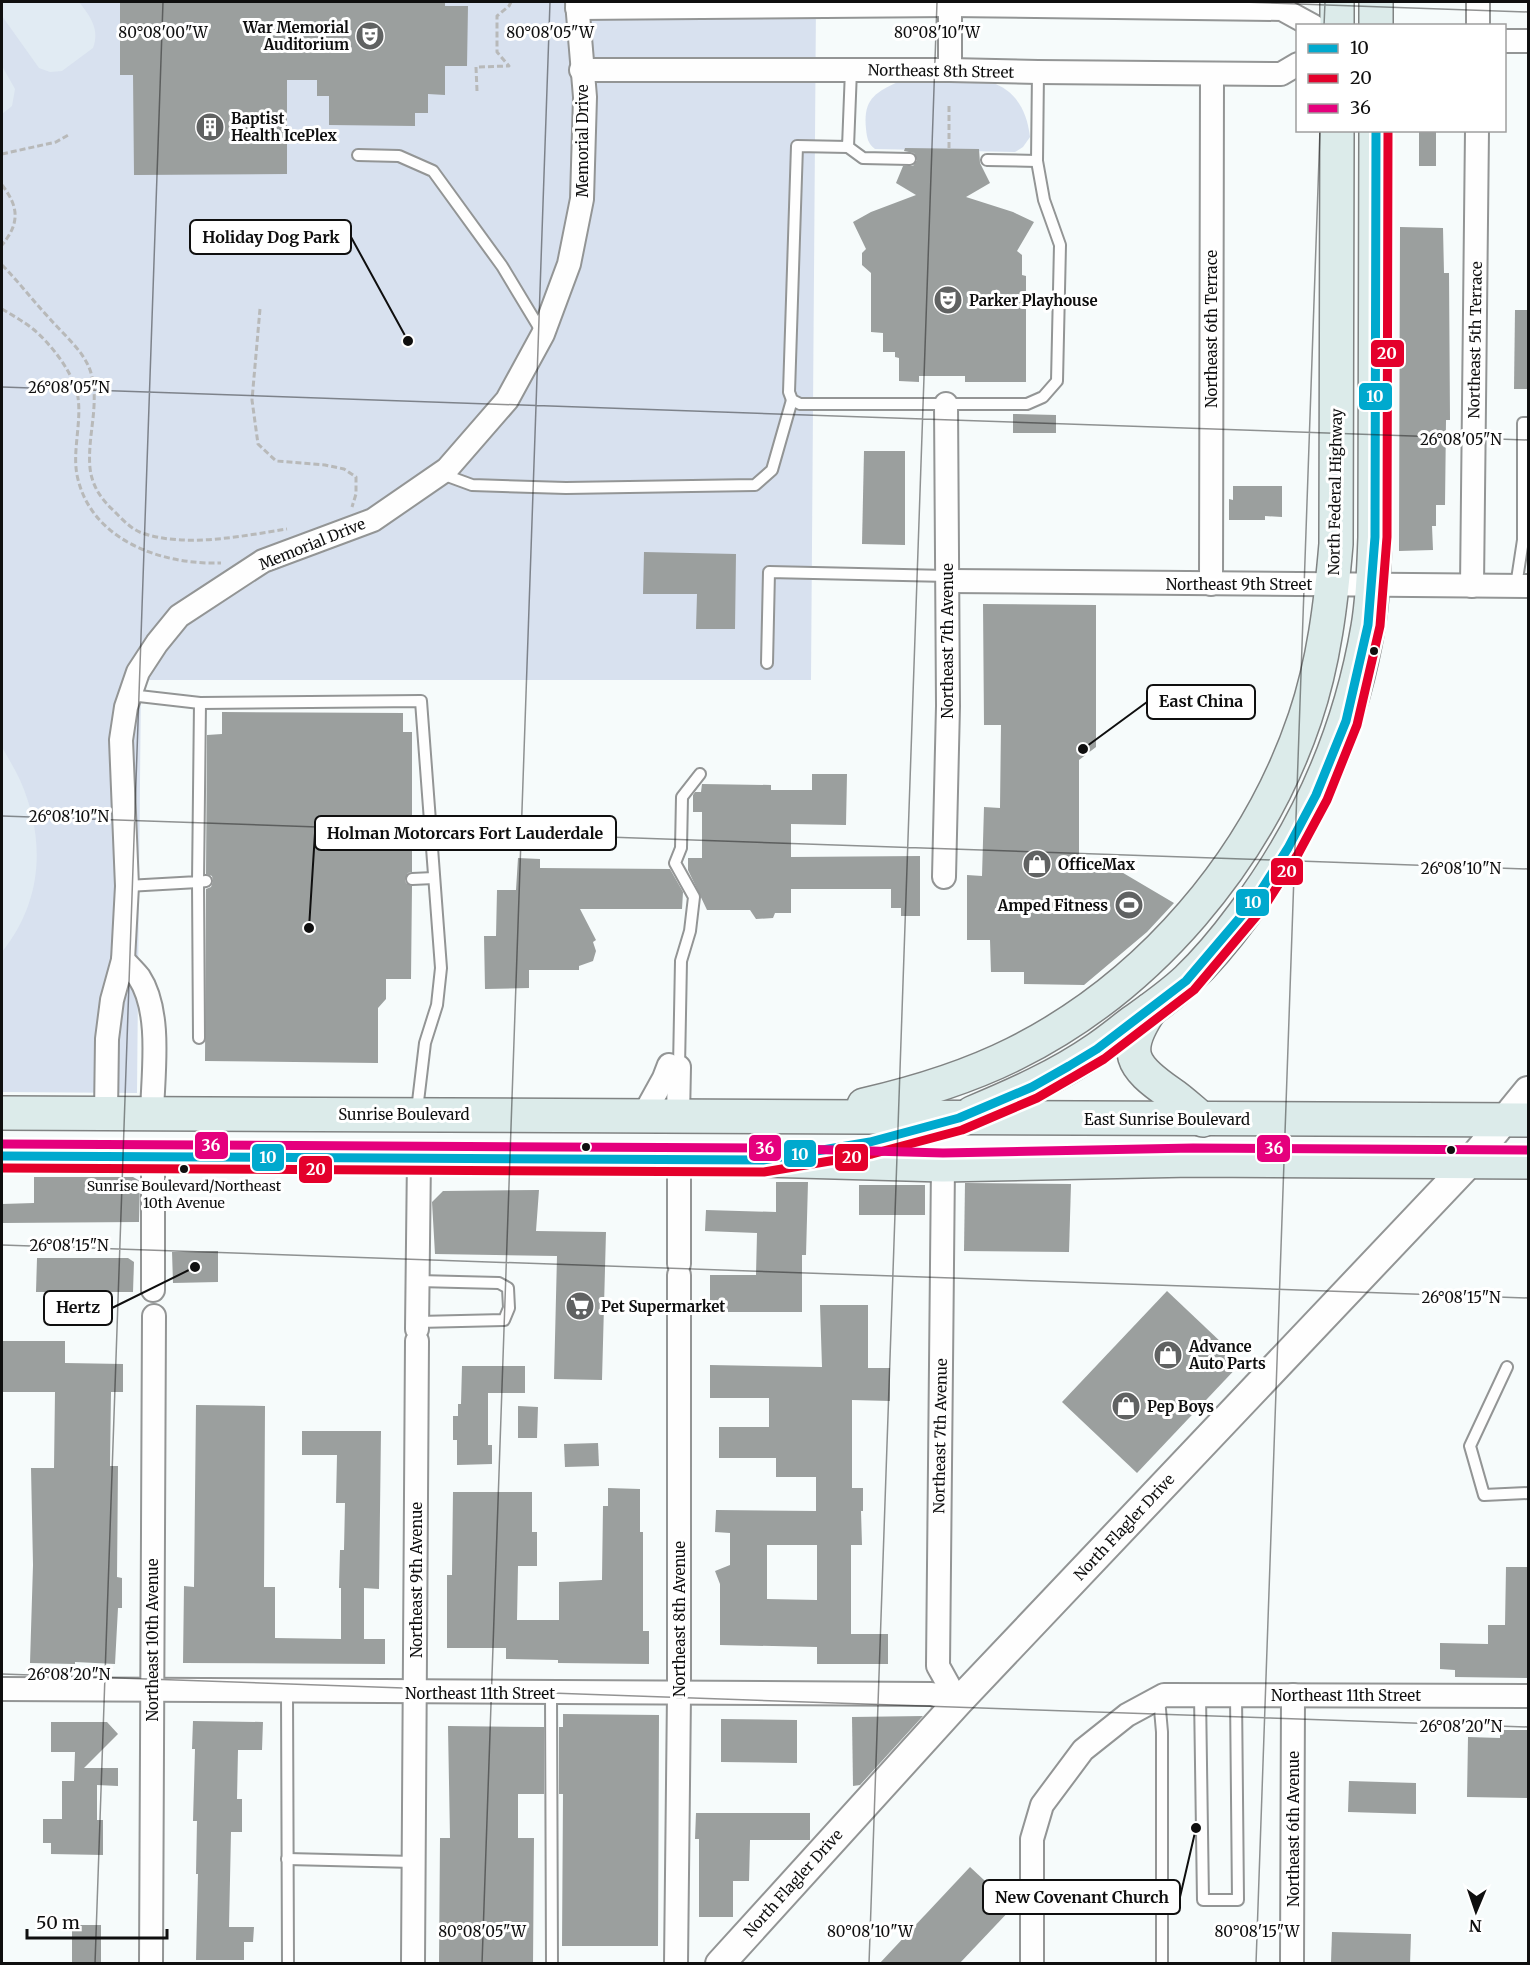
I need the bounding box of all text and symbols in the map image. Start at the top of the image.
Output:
place label: War Memorial Auditorium [242,18,349,54]
theatre icon: War Memorial Auditorium [354,20,386,52]
text: 80°08'00"W [118,23,209,42]
text: 80°08'05"W [506,23,595,42]
text: 80°08'10"W [894,23,981,42]
legend [1296,24,1506,132]
text: 10 [1350,36,1369,59]
street label: Northeast 8th Street [868,60,1014,82]
text: 20 [1350,66,1372,89]
street label: Memorial Drive [573,84,592,198]
text: 36 [1350,96,1371,119]
place label: Baptist Health IcePlex [231,109,338,145]
building icon: Baptist Health IcePlex [194,111,226,143]
callout: Holiday Dog Park [190,220,351,254]
text: Holiday Dog Park [202,227,340,247]
street label: Northeast 6th Terrace [1202,250,1221,408]
street label: Northeast 5th Terrace [1464,261,1486,419]
theatre icon: Parker Playhouse [932,284,964,316]
place label: Parker Playhouse [969,291,1098,310]
line badge: 20 [1370,339,1405,368]
text: 20 [1377,343,1397,363]
text: 26°08'05"N [28,378,110,397]
line badge: 10 [1358,382,1393,411]
text: 10 [1366,386,1384,406]
street label: North Federal Highway [1324,408,1346,576]
text: 26°08'05"N [1420,430,1502,449]
street label: Memorial Drive [256,514,368,574]
street label: Northeast 7th Avenue [938,563,957,719]
street label: Northeast 9th Street [1166,575,1312,594]
unlabelled marker [1368,645,1380,657]
callout: East China [1147,685,1255,719]
text: East China [1159,691,1243,711]
text: 26°08'10"N [29,807,110,826]
callout: Holman Motorcars Fort Lauderdale [315,816,616,850]
text: Holman Motorcars Fort Lauderdale [327,823,604,843]
shop icon: OfficeMax [1021,848,1053,880]
place label: OfficeMax [1058,855,1136,874]
line badge: 20 [1270,857,1304,886]
text: 26°08'10"N [1421,859,1502,878]
text: 20 [1277,861,1297,881]
line badge: 10 [1235,888,1270,917]
sports icon: Amped Fitness [1113,889,1145,921]
text: 10 [1244,892,1262,912]
place label: Amped Fitness [997,896,1108,915]
street label: Sunrise Boulevard [338,1105,470,1124]
street label: East Sunrise Boulevard [1084,1110,1250,1129]
line badge: 36 [194,1131,229,1160]
line badge: 36 [748,1134,782,1162]
line badge: 36 [1256,1134,1291,1163]
text: 36 [202,1135,221,1155]
text: 36 [756,1138,775,1158]
text: 36 [1265,1138,1284,1158]
line badge: 10 [783,1139,817,1168]
unlabelled marker [580,1141,592,1153]
line badge: 10 [251,1143,285,1172]
line badge: 20 [834,1143,869,1172]
text: 10 [791,1144,809,1164]
unlabelled marker [1445,1144,1457,1156]
text: 10 [259,1147,277,1167]
text: 20 [842,1147,862,1167]
line badge: 20 [298,1155,333,1184]
text: 20 [306,1159,326,1179]
marker: Sunrise Boulevard/Northeast 10th Avenue [178,1163,190,1175]
place label: Sunrise Boulevard/Northeast 10th Avenue [87,1177,282,1212]
text: 26°08'15"N [29,1236,109,1255]
text: 26°08'15"N [1421,1288,1501,1307]
supermarket icon: Pet Supermarket [564,1290,596,1322]
callout: Hertz [44,1291,112,1325]
text: Hertz [56,1297,100,1317]
place label: Pet Supermarket [601,1297,725,1316]
place label: Advance Auto Parts [1188,1337,1266,1373]
shop icon: Advance Auto Parts [1152,1339,1184,1371]
street label: Northeast 7th Avenue [929,1358,951,1514]
shop icon: Pep Boys [1110,1390,1142,1422]
place label: Pep Boys [1147,1397,1214,1416]
street label: North Flagler Drive [1070,1470,1178,1584]
street label: Northeast 9th Avenue [407,1502,426,1658]
street label: Northeast 8th Avenue [670,1541,689,1697]
street label: Northeast 10th Avenue [143,1558,162,1721]
text: 26°08'20"N [28,1665,111,1684]
street label: Northeast 11th Street [405,1684,555,1703]
street label: Northeast 11th Street [1271,1686,1421,1705]
text: 26°08'20"N [1420,1717,1503,1736]
street label: Northeast 6th Avenue [1284,1751,1303,1907]
street label: North Flagler Drive [740,1825,847,1941]
callout: New Covenant Church [983,1880,1180,1914]
north arrow [1446,1881,1506,1941]
text: New Covenant Church [995,1887,1169,1907]
scale bar [27,1902,166,1940]
text: 50 m [36,1911,80,1934]
text: N [1468,1916,1482,1936]
text: 80°08'05"W [438,1922,527,1941]
text: 80°08'10"W [827,1922,914,1941]
text: 80°08'15"W [1214,1922,1301,1941]

